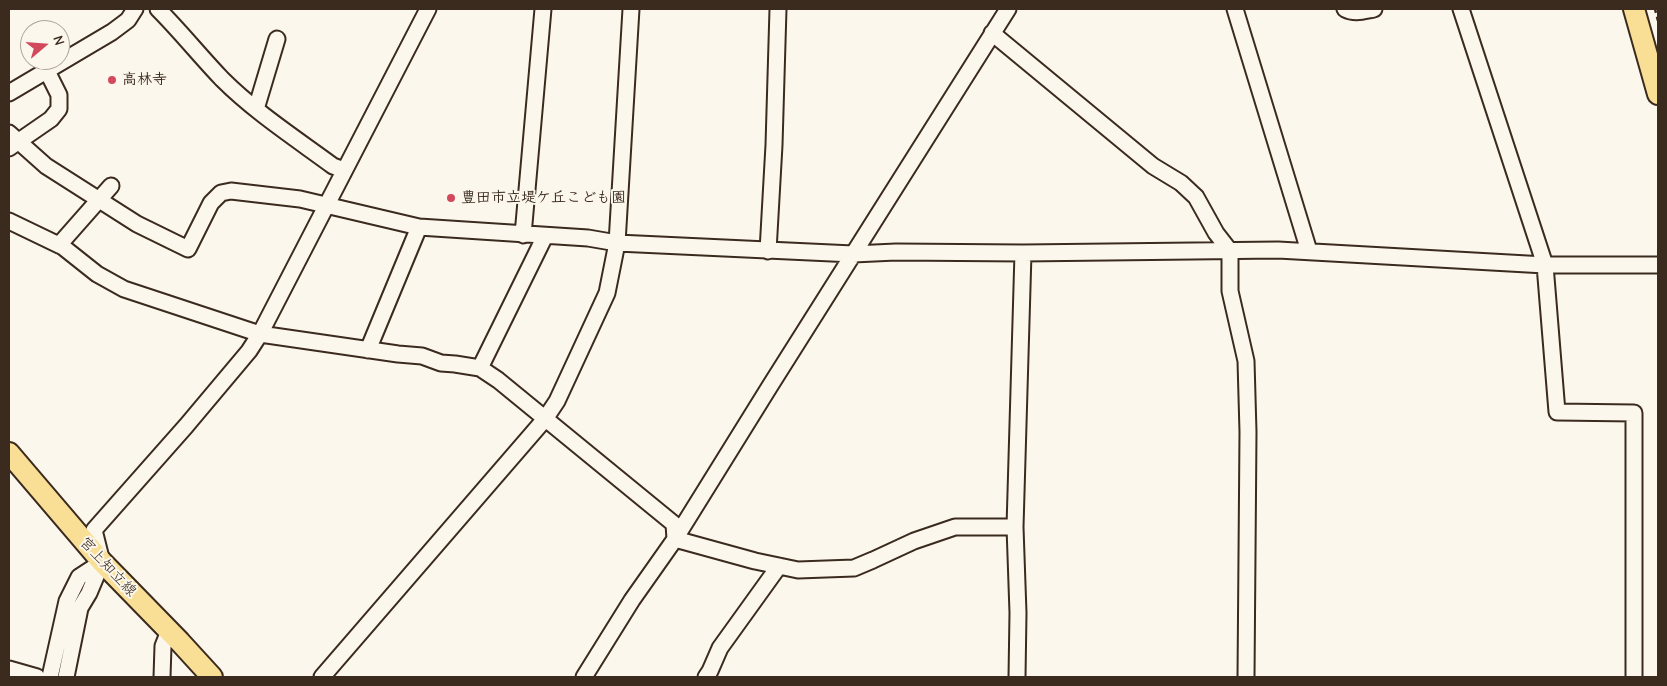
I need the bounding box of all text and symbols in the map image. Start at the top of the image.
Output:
north arrow [20,20,70,70]
text: N [49,34,68,47]
place label: 高林寺 [122,71,167,89]
marker: 高林寺 [106,74,118,86]
place label: 豊田市立堤ケ丘こども園 [461,189,626,207]
marker: 豊田市立堤ケ丘こども園 [445,192,457,204]
street label: 宮上知立線 [76,533,140,601]

